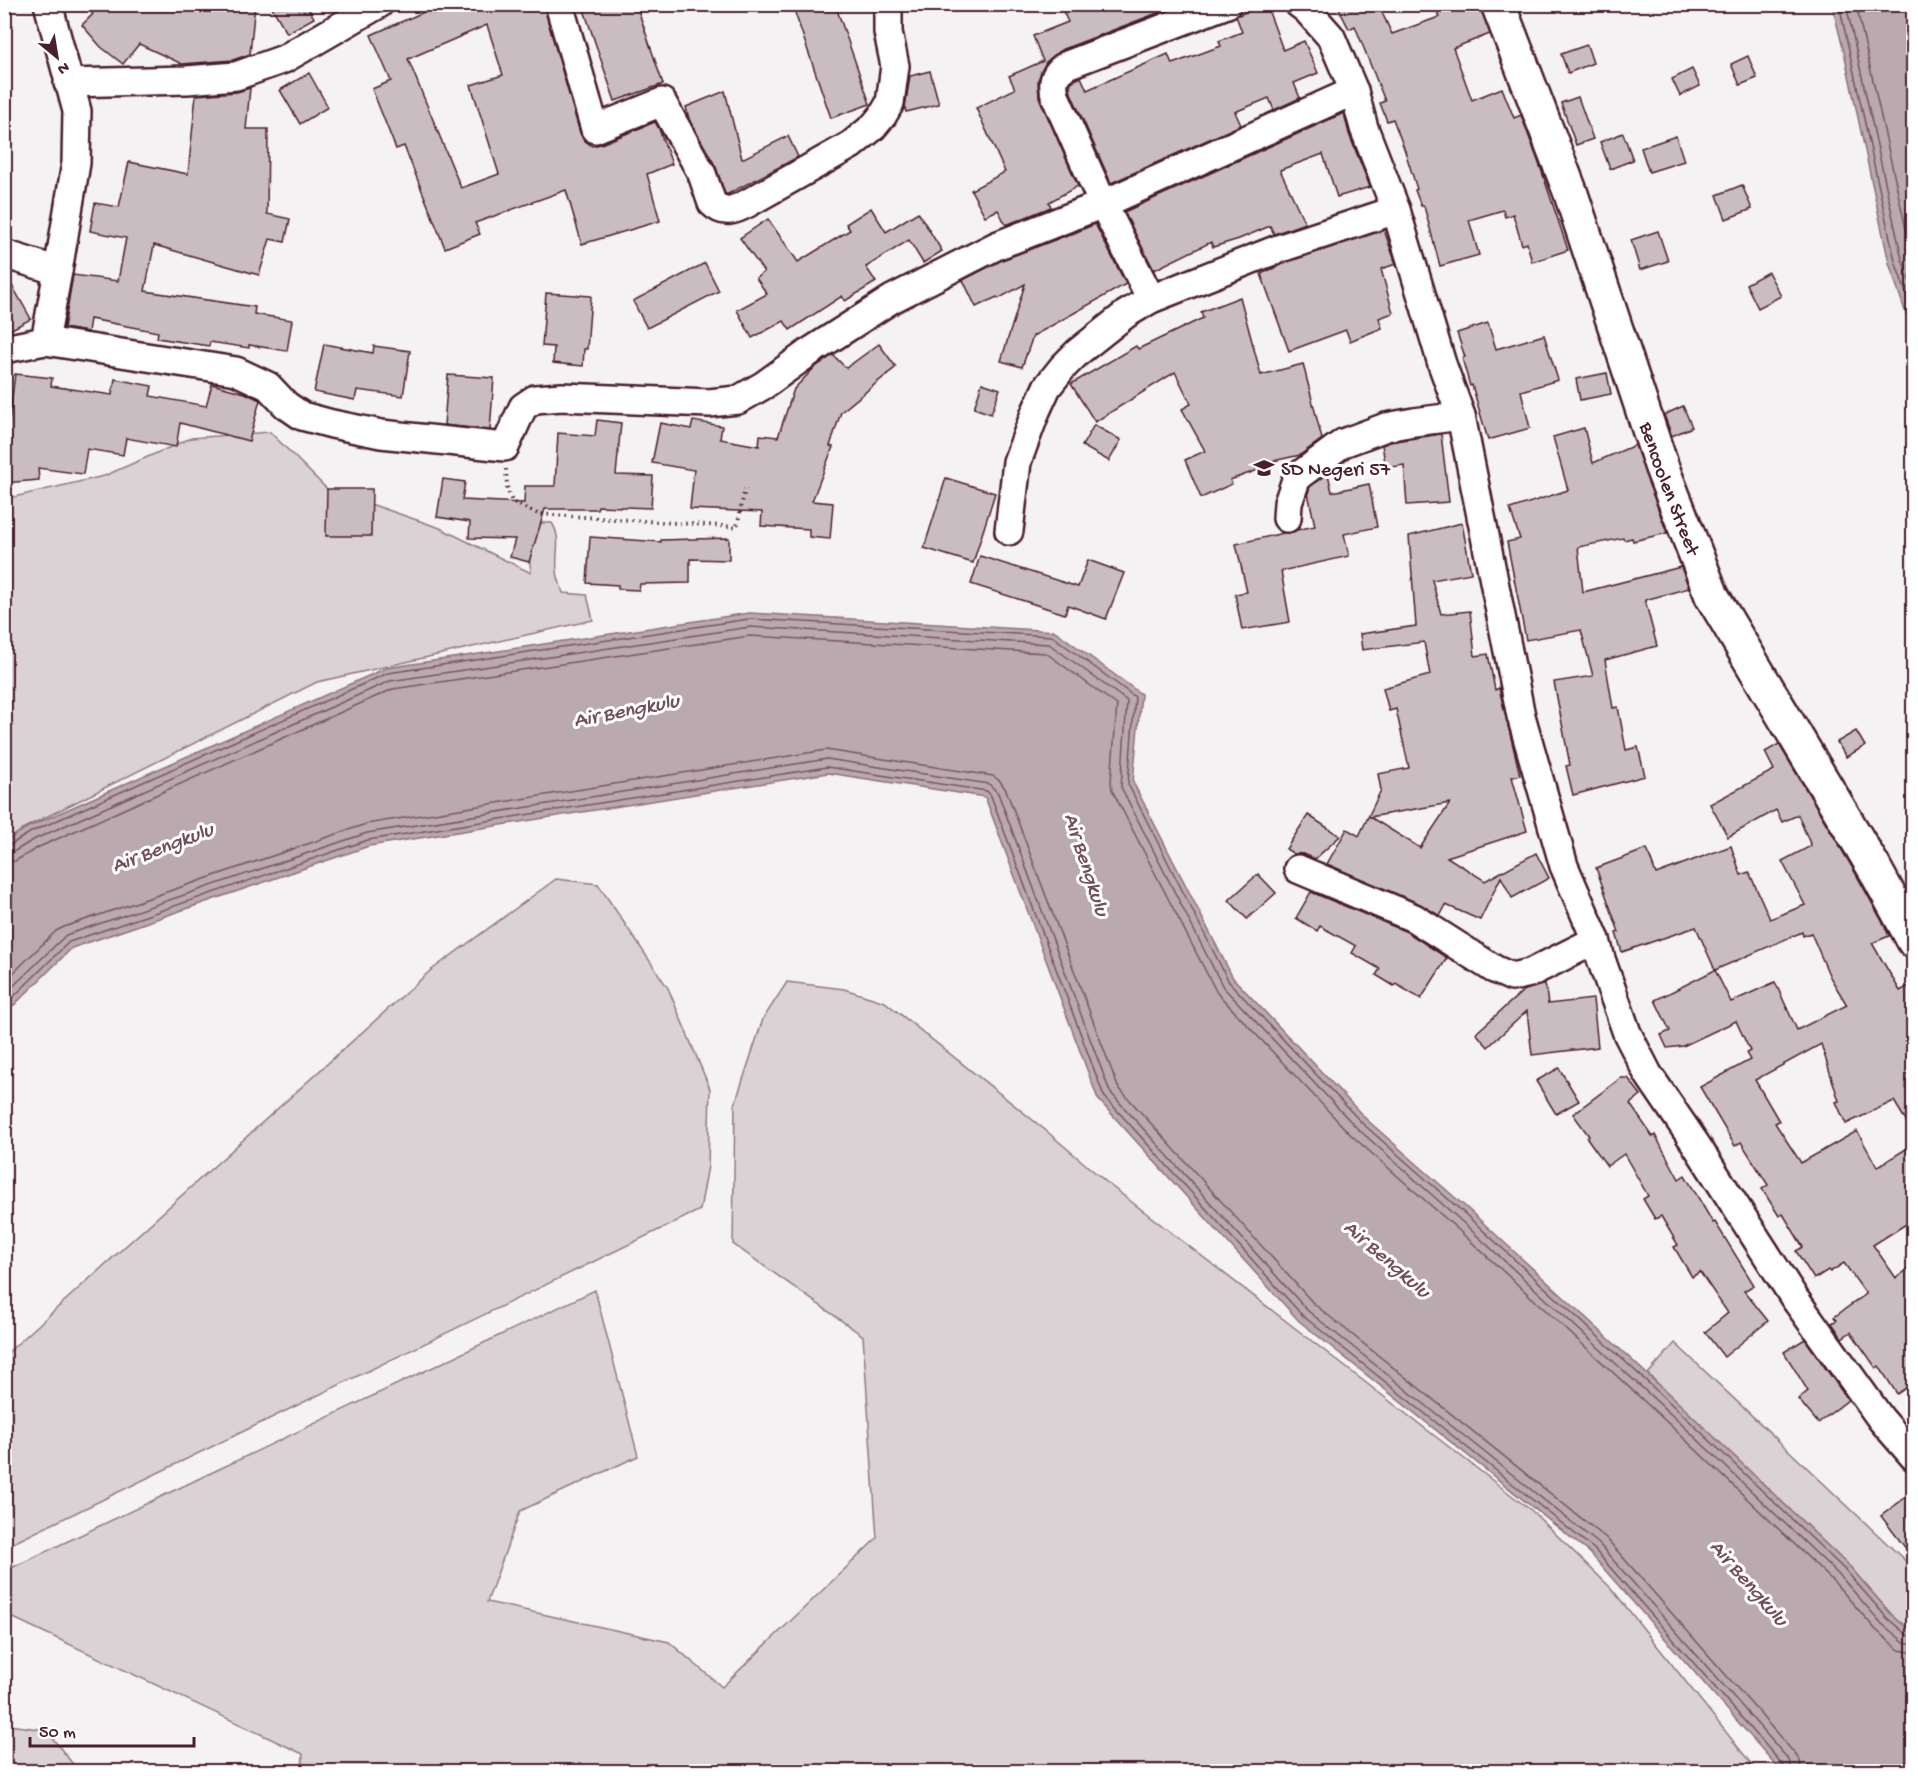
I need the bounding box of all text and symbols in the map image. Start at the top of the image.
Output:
north arrow [27,27,87,87]
text: N [53,56,72,78]
street label: Bencoolen Street [1632,419,1704,561]
school or university icon: SD Negeri 57 [1252,456,1276,480]
place label: SD Negeri 57 [1281,460,1391,483]
water label: Air Bengkulu [572,690,683,735]
water label: Air Bengkulu [1056,811,1114,922]
water label: Air Bengkulu [109,818,219,880]
water label: Air Bengkulu [1337,1216,1436,1306]
water label: Air Bengkulu [1703,1536,1793,1634]
scale bar [30,1710,194,1748]
text: 50 m [39,1723,76,1744]

